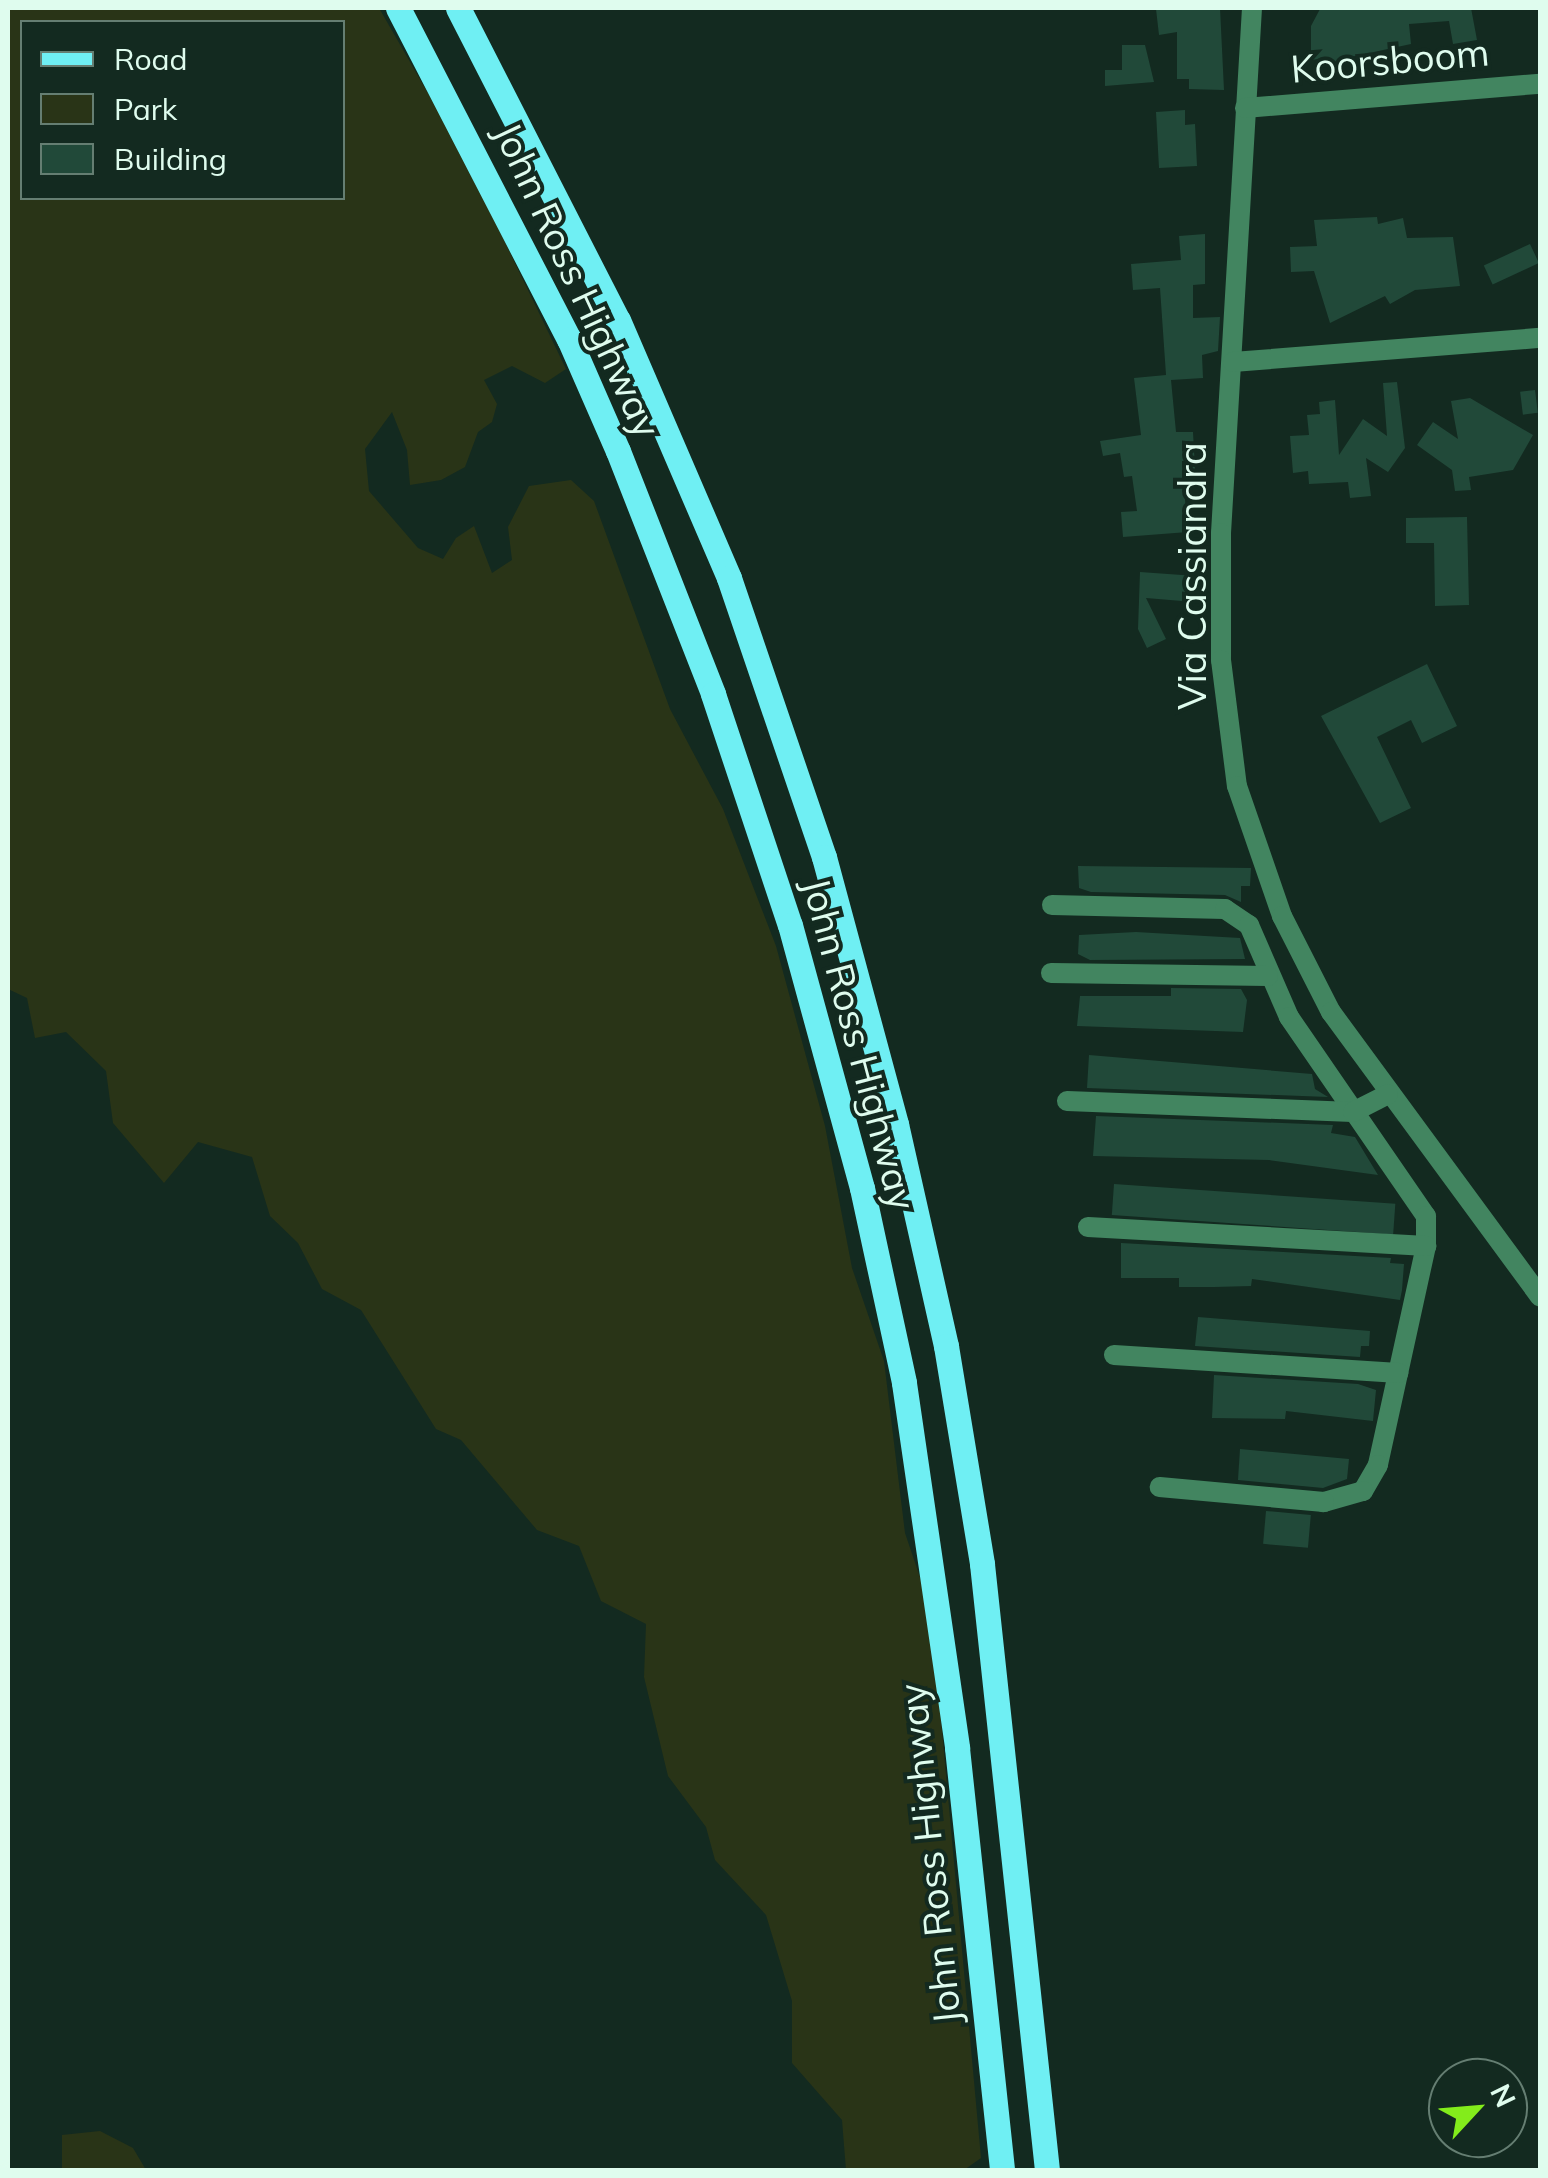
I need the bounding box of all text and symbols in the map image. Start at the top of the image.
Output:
legend [20,20,345,200]
street label: Koorsboom [1289,30,1491,92]
text: Road [114,40,188,78]
text: Park [114,90,177,128]
street label: John Ross Highway [484,115,670,445]
text: Building [114,140,227,178]
street label: Via Cassiandra [1170,442,1216,710]
street label: John Ross Highway [793,873,925,1215]
street label: John Ross Highway [889,1681,971,2027]
north arrow [1428,2058,1528,2158]
text: N [1483,2078,1524,2113]

